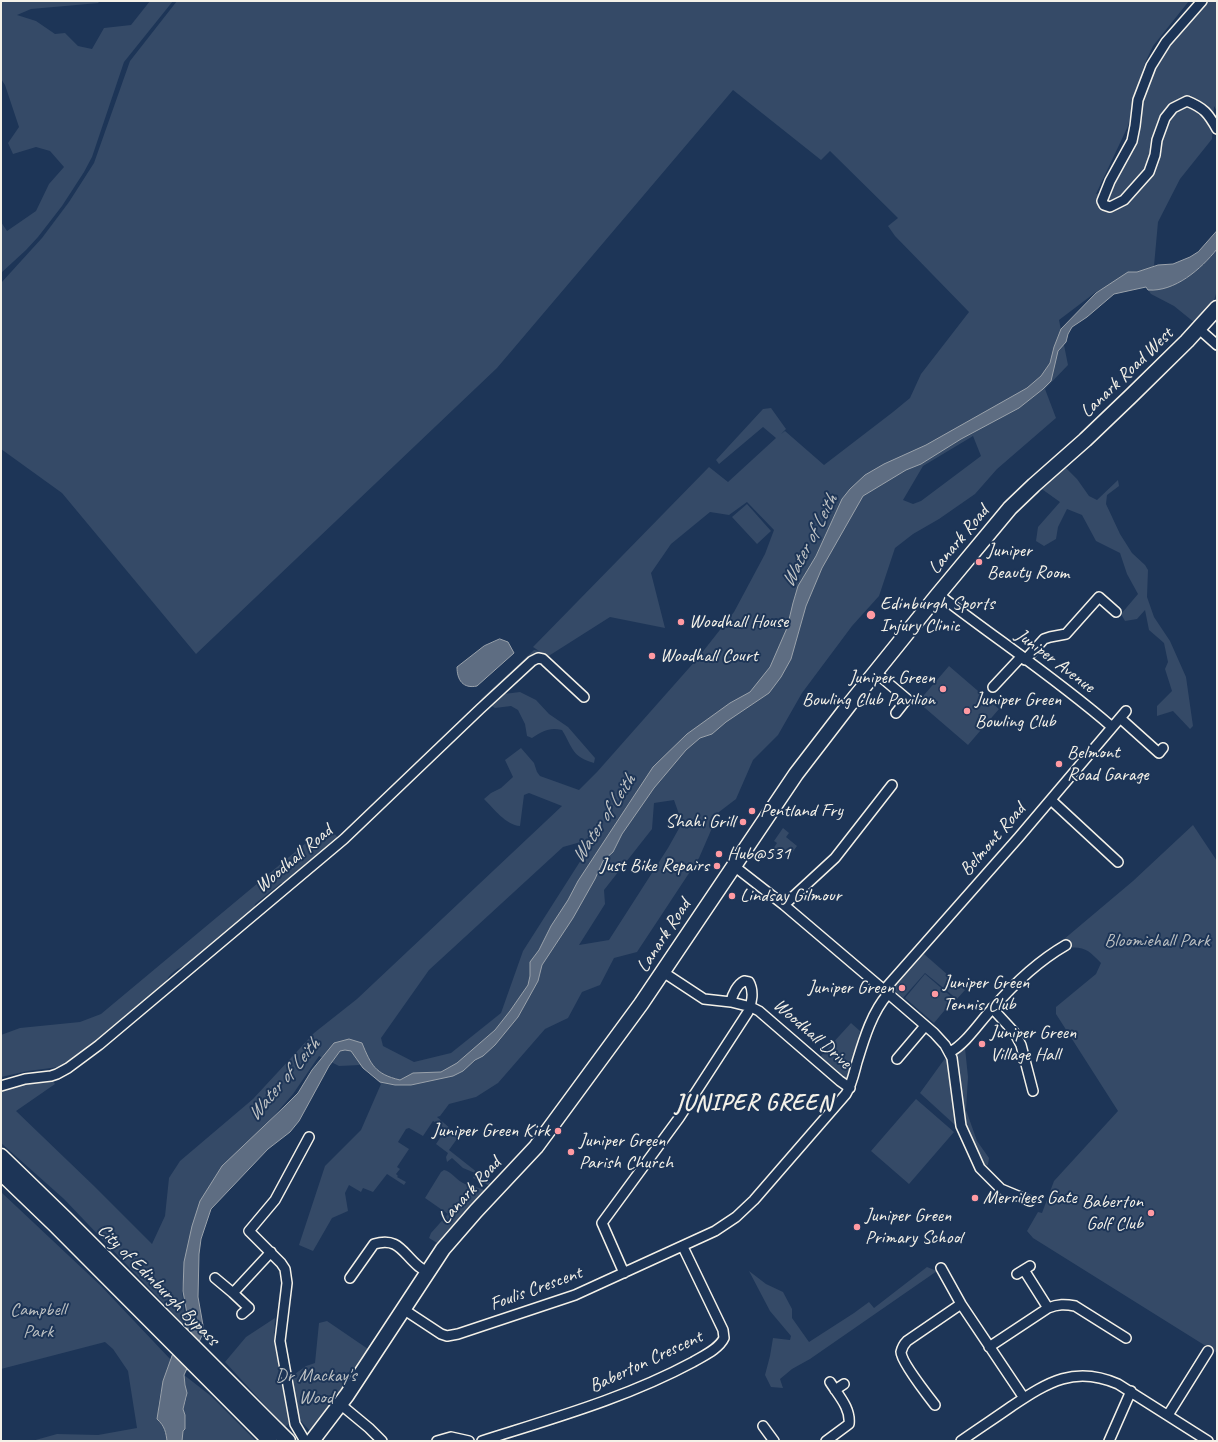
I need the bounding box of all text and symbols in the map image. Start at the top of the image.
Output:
street label: Lanark Road West [1076,323,1178,423]
water label: Water of Leith [776,491,844,591]
street label: Lanark Road [924,501,994,579]
place label: Juniper Beauty Room [987,540,1069,584]
marker: Juniper Beauty Room [974,557,984,567]
place label: Edinburgh Sports Injury Clinic [880,593,994,637]
marker: Edinburgh Sports Injury Clinic [865,609,877,621]
place label: Woodhall House [689,611,788,633]
marker: Woodhall House [676,617,686,627]
street label: Juniper Avenue [1011,624,1099,698]
place label: Woodhall Court [660,645,758,667]
marker: Woodhall Court [647,651,657,661]
place label: Juniper Green Bowling Club Pavilion [802,667,935,711]
marker: Juniper Green Bowling Club Pavilion [938,684,948,694]
place label: Juniper Green Bowling Club [975,689,1061,733]
marker: Juniper Green Bowling Club [962,706,972,716]
place label: Belmont Road Garage [1067,742,1148,786]
marker: Belmont Road Garage [1054,759,1064,769]
water label: Water of Leith [567,770,641,868]
street label: Belmont Road [955,799,1031,881]
place label: Pentland Fry [760,800,843,822]
marker: Pentland Fry [747,806,757,816]
place label: Shahi Grill [665,811,735,833]
marker: Shahi Grill [738,817,748,827]
street label: Woodhall Road [251,820,337,898]
place label: Hub@531 [727,843,791,865]
marker: Hub@531 [714,849,724,859]
place label: Just Bike Repairs [600,855,709,877]
marker: Just Bike Repairs [712,861,722,871]
place label: Lindsay Gilmour [740,885,841,907]
marker: Lindsay Gilmour [727,891,737,901]
street label: Lanark Road [632,895,696,977]
park label: Bloomiehall Park [1104,930,1210,952]
place label: Juniper Green Tennis Club [943,972,1029,1016]
place label: Juniper Green [808,977,894,999]
marker: Juniper Green [897,983,907,993]
marker: Juniper Green Tennis Club [930,989,940,999]
street label: Woodhall Drive [768,994,856,1074]
place label: Juniper Green Village Hall [990,1022,1076,1066]
water label: Water of Leith [243,1034,325,1126]
marker: Juniper Green Village Hall [977,1039,987,1049]
district label: JUNIPER GREEN [676,1090,832,1118]
place label: Juniper Green Kirk [432,1120,550,1142]
marker: Juniper Green Kirk [553,1126,563,1136]
place label: Juniper Green Parish Church [579,1130,673,1174]
marker: Juniper Green Parish Church [566,1147,576,1157]
street label: Lanark Road [434,1153,506,1229]
place label: Merrilees Gate [983,1187,1077,1209]
place label: Baberton Golf Club [1082,1191,1143,1235]
marker: Merrilees Gate [970,1193,980,1203]
place label: Juniper Green Primary School [865,1205,962,1249]
marker: Baberton Golf Club [1146,1208,1156,1218]
street label: City of Edinburgh Bypass [92,1219,224,1351]
marker: Juniper Green Primary School [852,1222,862,1232]
street label: Foulis Crescent [487,1262,585,1316]
park label: Campbell Park [10,1299,66,1343]
street label: Baberton Crescent [586,1326,706,1398]
park label: Dr Mackay's Wood [275,1365,357,1409]

